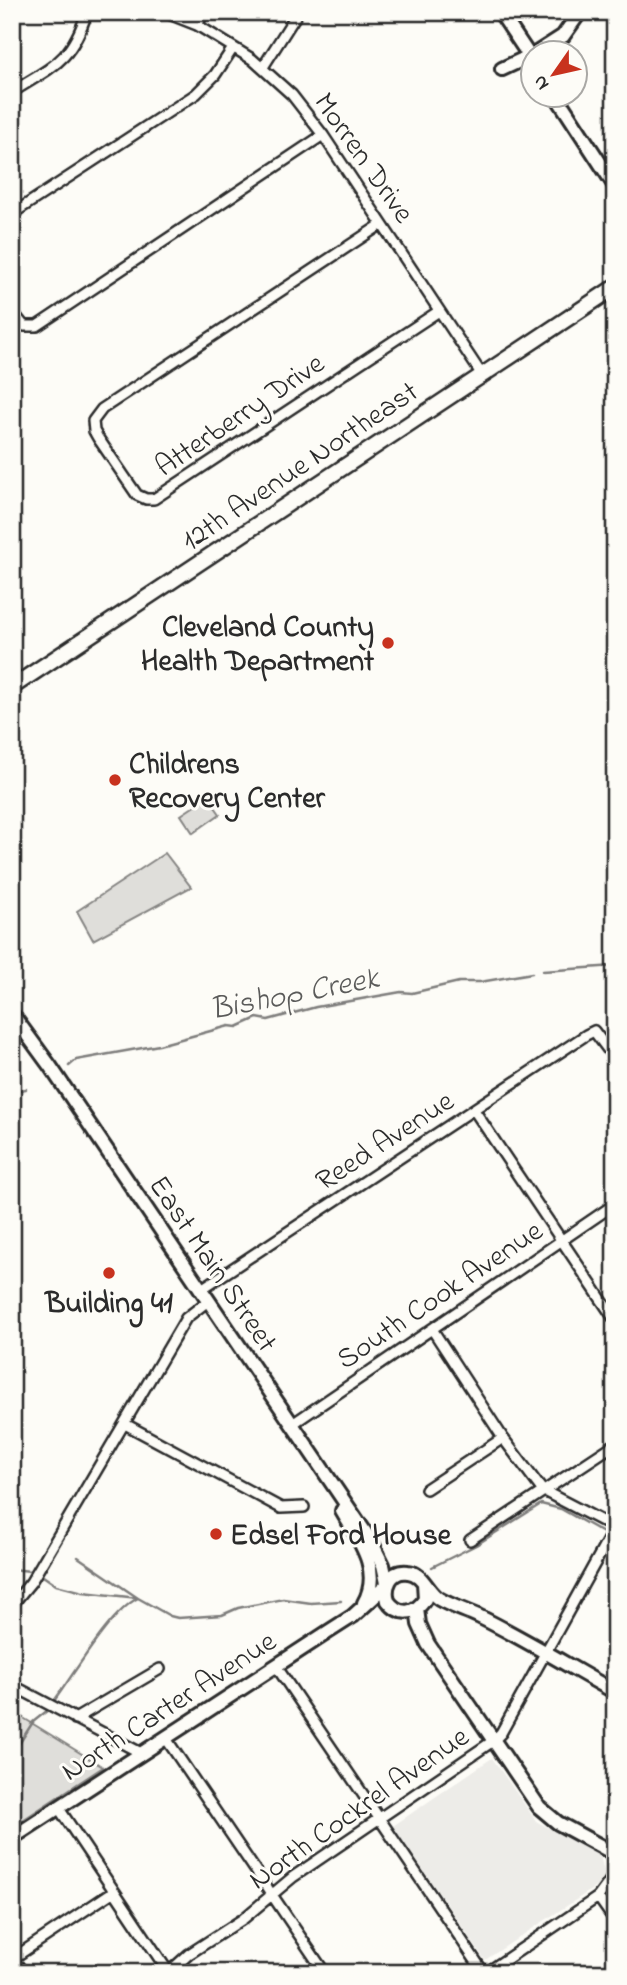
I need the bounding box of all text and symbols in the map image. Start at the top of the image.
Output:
north arrow [518,38,588,108]
text: N [527,69,557,95]
street label: Morren Drive [301,84,424,234]
street label: Atterberry Drive [147,343,335,490]
street label: 12th Avenue Northeast [173,372,428,563]
place label: Cleveland County Health Department [141,607,375,685]
marker: Cleveland County Health Department [380,635,396,651]
place label: Childrens Recovery Center [129,744,326,822]
marker: Childrens Recovery Center [107,772,123,788]
water label: Bishop Creek [206,956,385,1035]
street label: Reed Avenue [308,1081,464,1204]
street label: East Main Street [136,1167,287,1362]
street label: South Cook Avenue [329,1211,553,1382]
marker: Building 41 [101,1265,117,1281]
place label: Building 41 [43,1283,173,1328]
place label: Edsel Ford House [230,1515,453,1559]
marker: Edsel Ford House [208,1526,224,1542]
street label: North Carter Avenue [53,1621,286,1794]
street label: North Cockrel Avenue [240,1716,479,1902]

